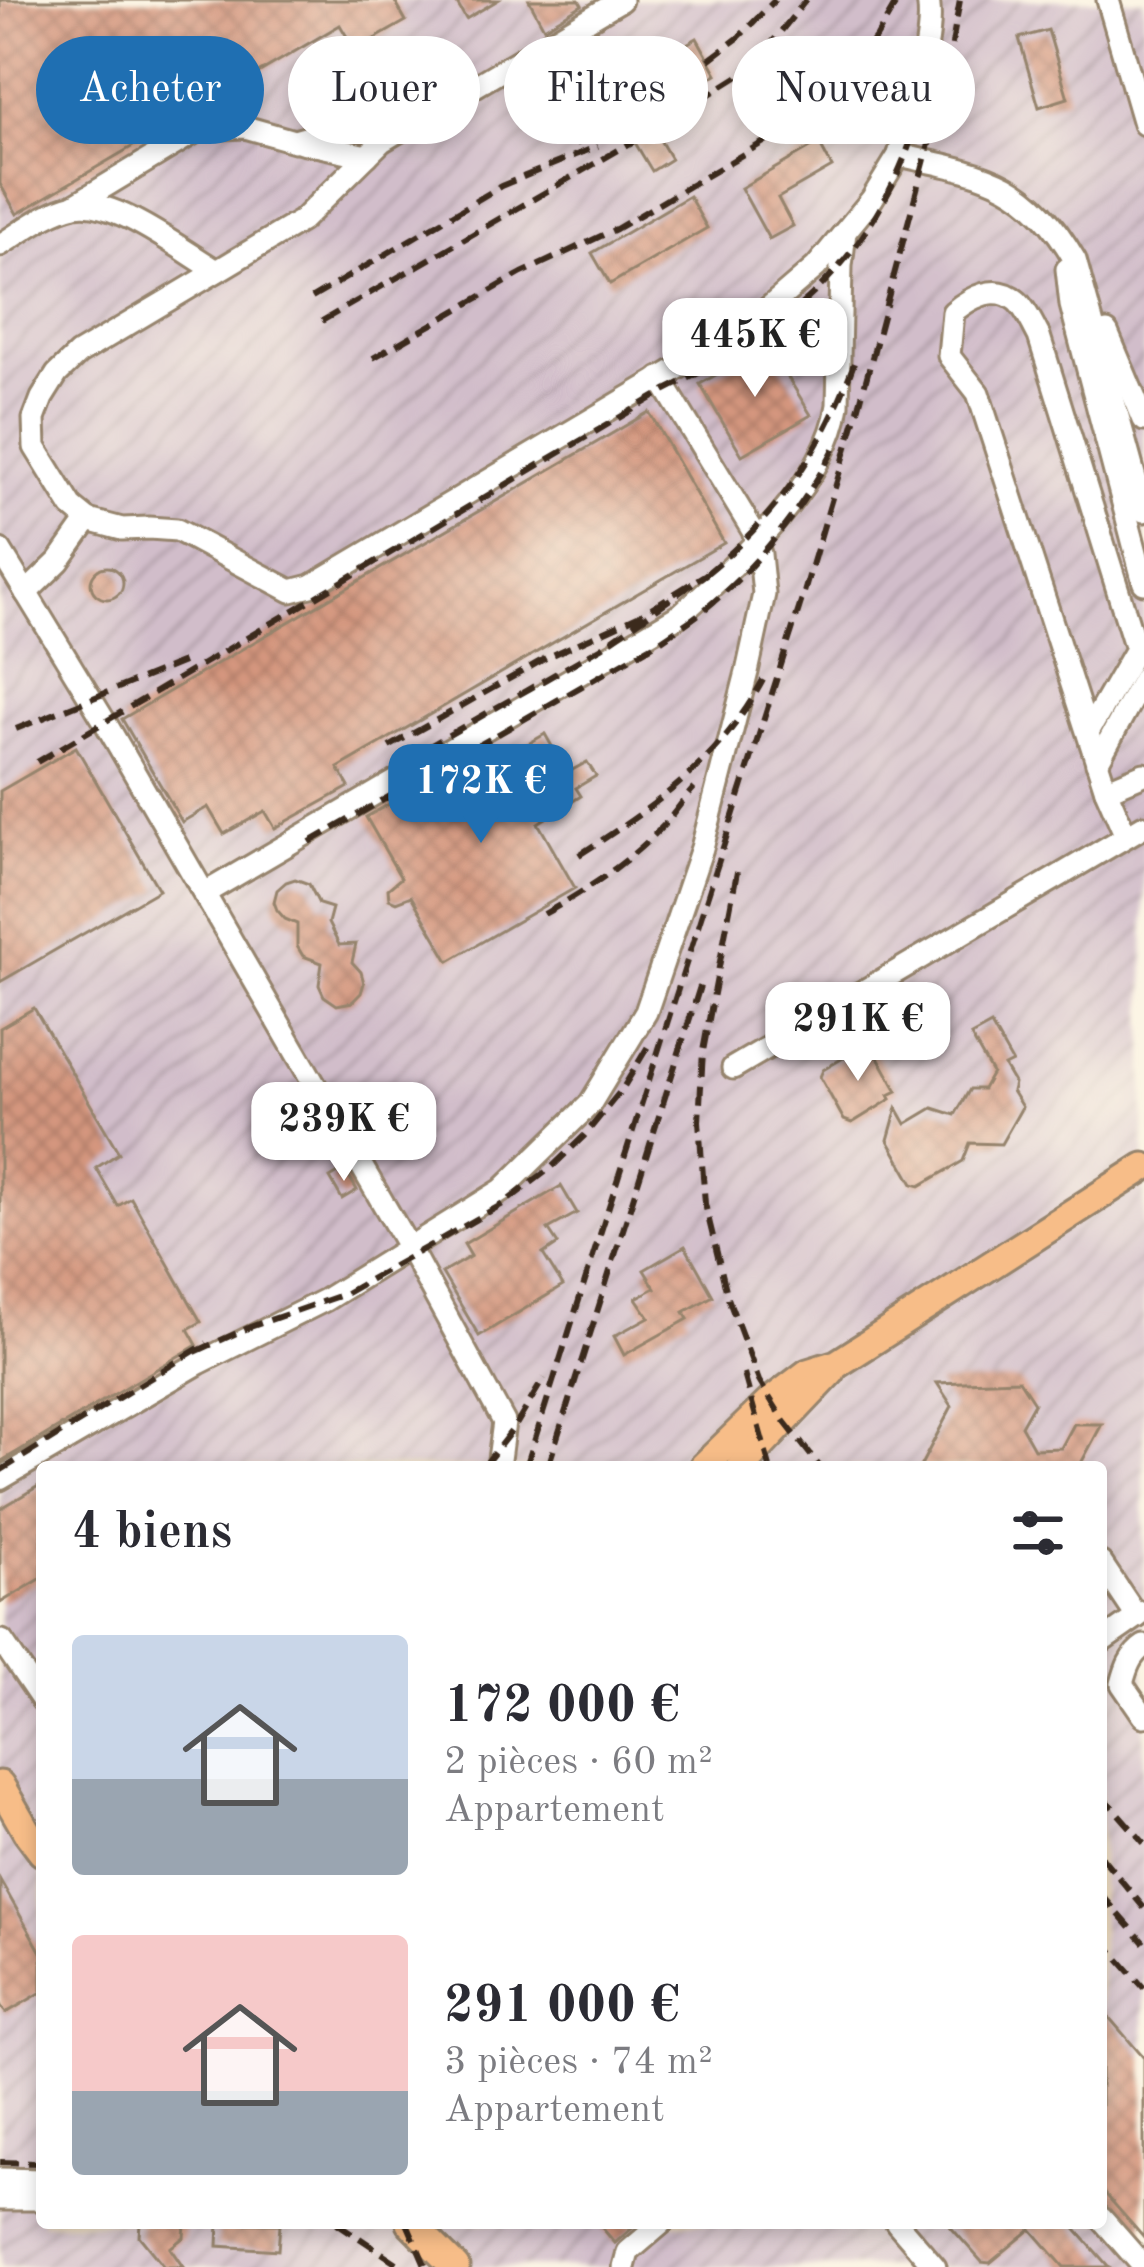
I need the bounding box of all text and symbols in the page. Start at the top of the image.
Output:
chip: Acheter [36,36,264,144]
chip: Louer [288,36,480,144]
chip: Filtres [504,36,708,144]
chip: Nouveau [732,36,975,144]
pin: 445K € [657,298,853,400]
text: 445K € [689,317,821,356]
pin: 172K € [383,744,579,846]
text: 172K € [415,763,547,802]
pin: 291K € [760,982,956,1084]
text: 291K € [792,1001,924,1040]
pin: 239K € [246,1082,442,1184]
text: 239K € [278,1101,410,1140]
icon: filters [1005,1500,1071,1566]
text: 4 biens [72,1508,232,1559]
text: 172 000 € [444,1682,680,1733]
icon: home [168,1683,312,1827]
text: 2 pièces · 60 m² [444,1743,713,1782]
text: Appartement [444,1791,665,1830]
text: 291 000 € [444,1982,680,2033]
icon: home [168,1983,312,2127]
text: 3 pièces · 74 m² [444,2043,713,2082]
text: Appartement [444,2091,665,2130]

